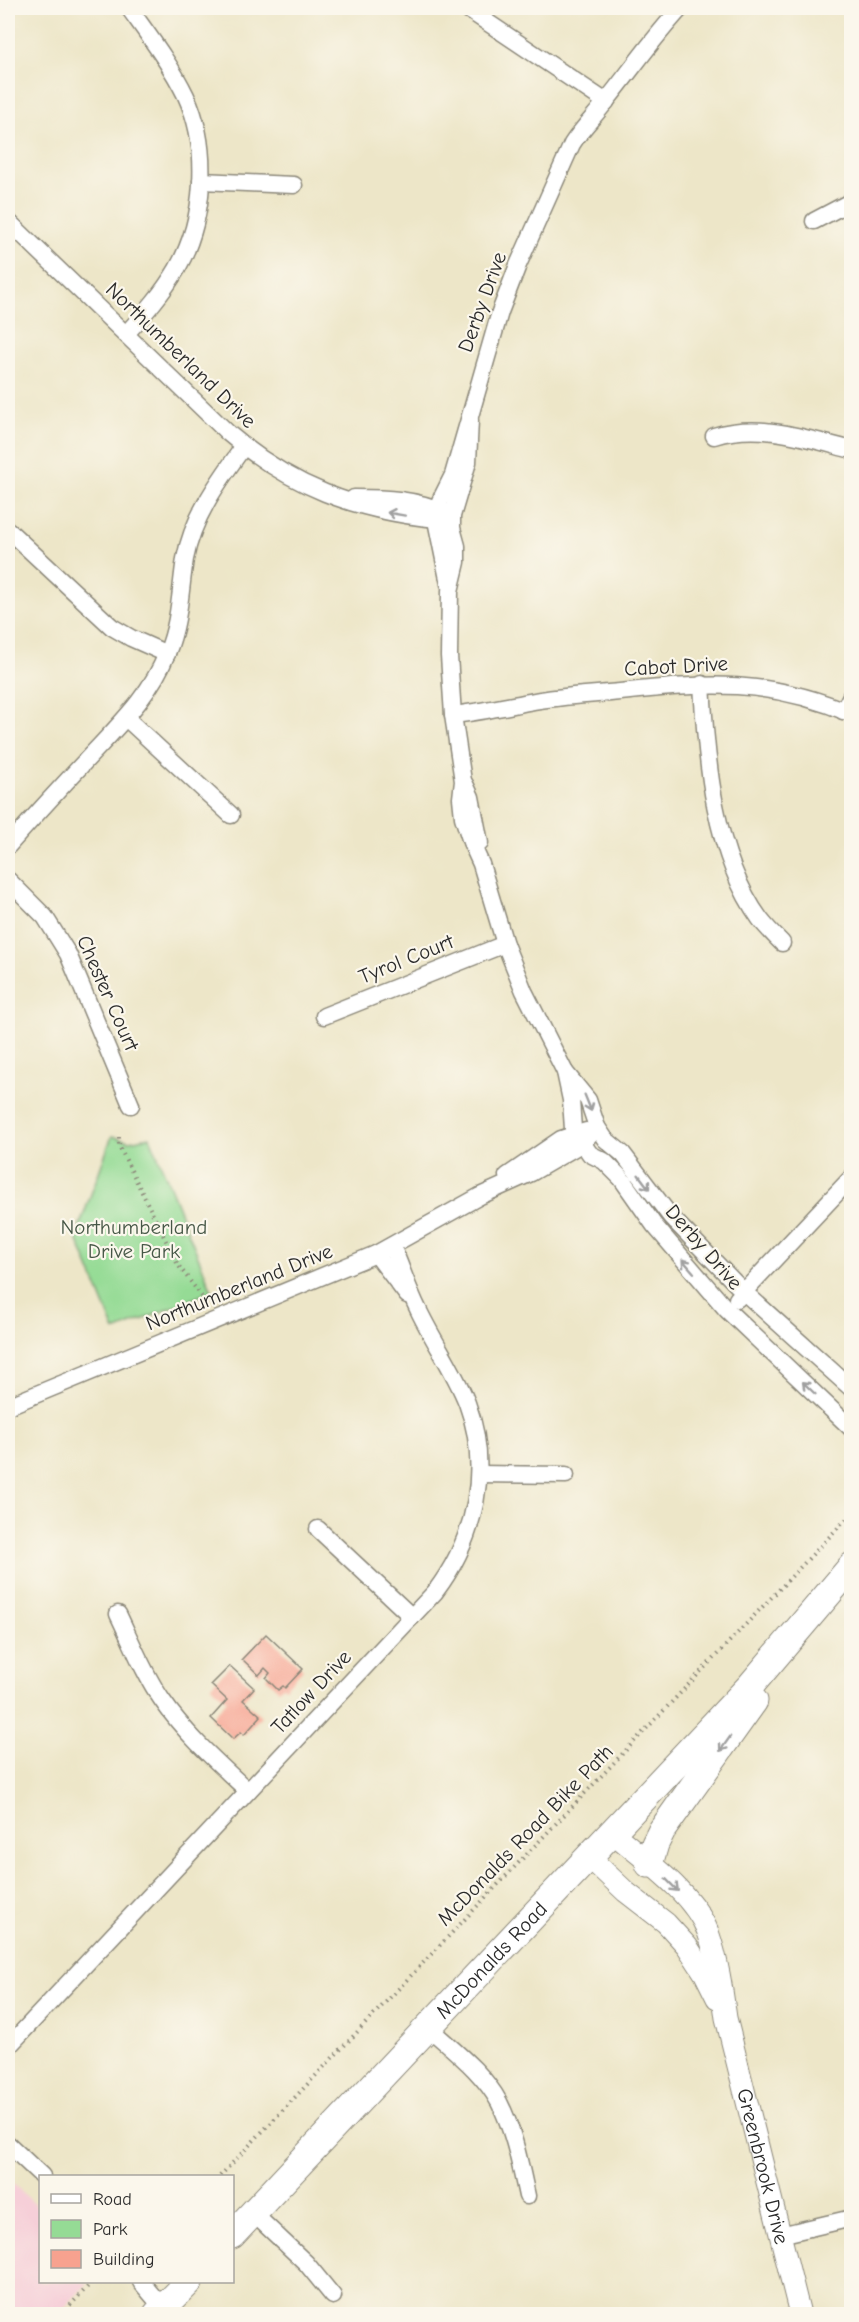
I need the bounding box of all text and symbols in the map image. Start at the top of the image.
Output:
street label: Derby Drive [453,249,511,355]
street label: Northumberland Drive [101,277,261,433]
one-way arrow [386,509,406,520]
street label: Cabot Drive [623,651,729,681]
street label: Tyrol Court [355,929,458,989]
street label: Chester Court [72,932,145,1055]
one-way arrow [583,1094,594,1112]
one-way arrow [638,1174,650,1190]
street label: Derby Drive [661,1200,747,1294]
park label: Northumberland Drive Park [61,1215,207,1263]
street label: Northumberland Drive [142,1239,336,1335]
one-way arrow [681,1259,695,1274]
one-way arrow [802,1381,817,1395]
street label: Tatlow Drive [266,1645,356,1739]
one-way arrow [719,1735,731,1751]
street label: McDonalds Road Bike Path [432,1740,618,1930]
one-way arrow [665,1877,679,1892]
street label: McDonalds Road [431,1897,552,2023]
street label: Greenbrook Drive [732,2086,794,2247]
legend [39,2175,234,2283]
text: Road [93,2189,132,2210]
text: Park [93,2219,128,2240]
text: Building [93,2249,155,2270]

